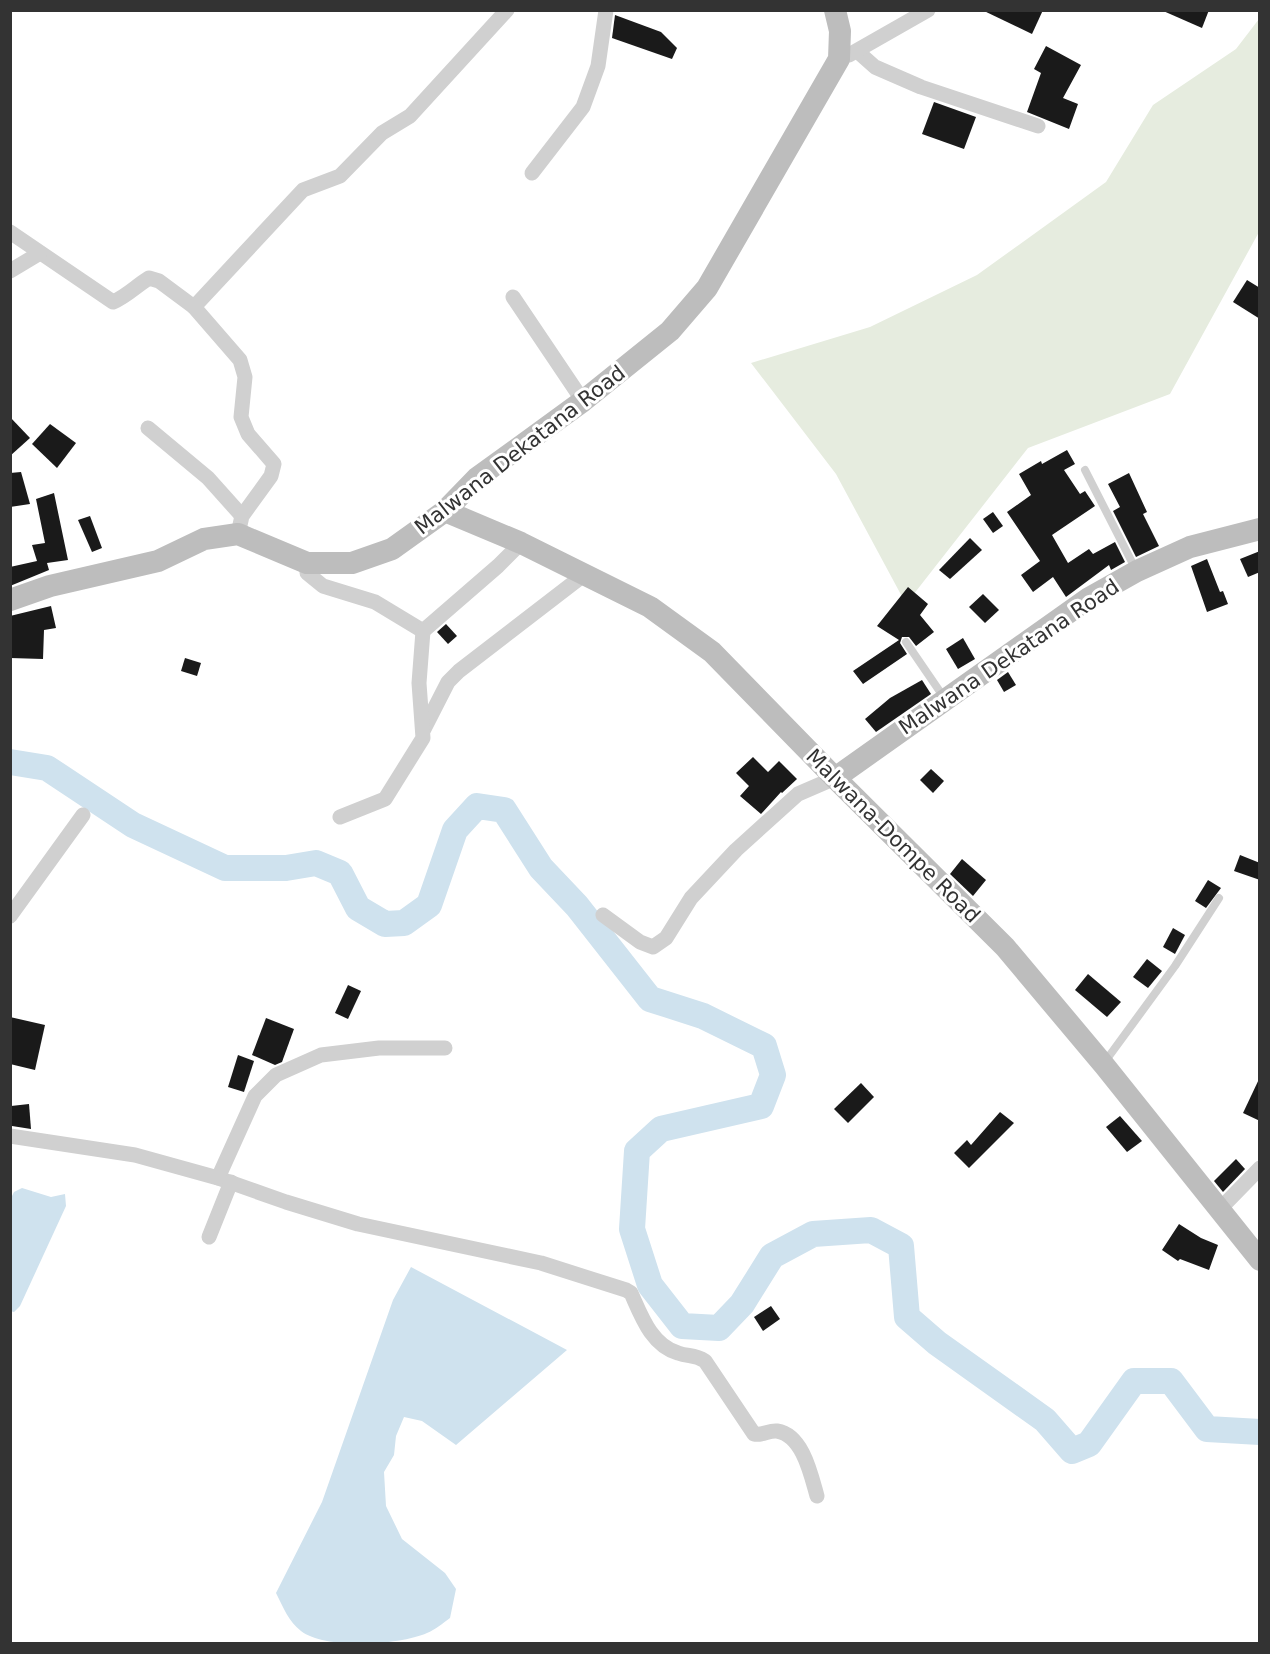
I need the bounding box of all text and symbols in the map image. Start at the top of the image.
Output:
street label: Malwana Dekatana Road [410,360,630,540]
street label: Malwana Dekatana Road [894,574,1124,740]
street label: Malwana-Dompe Road [801,744,985,928]

